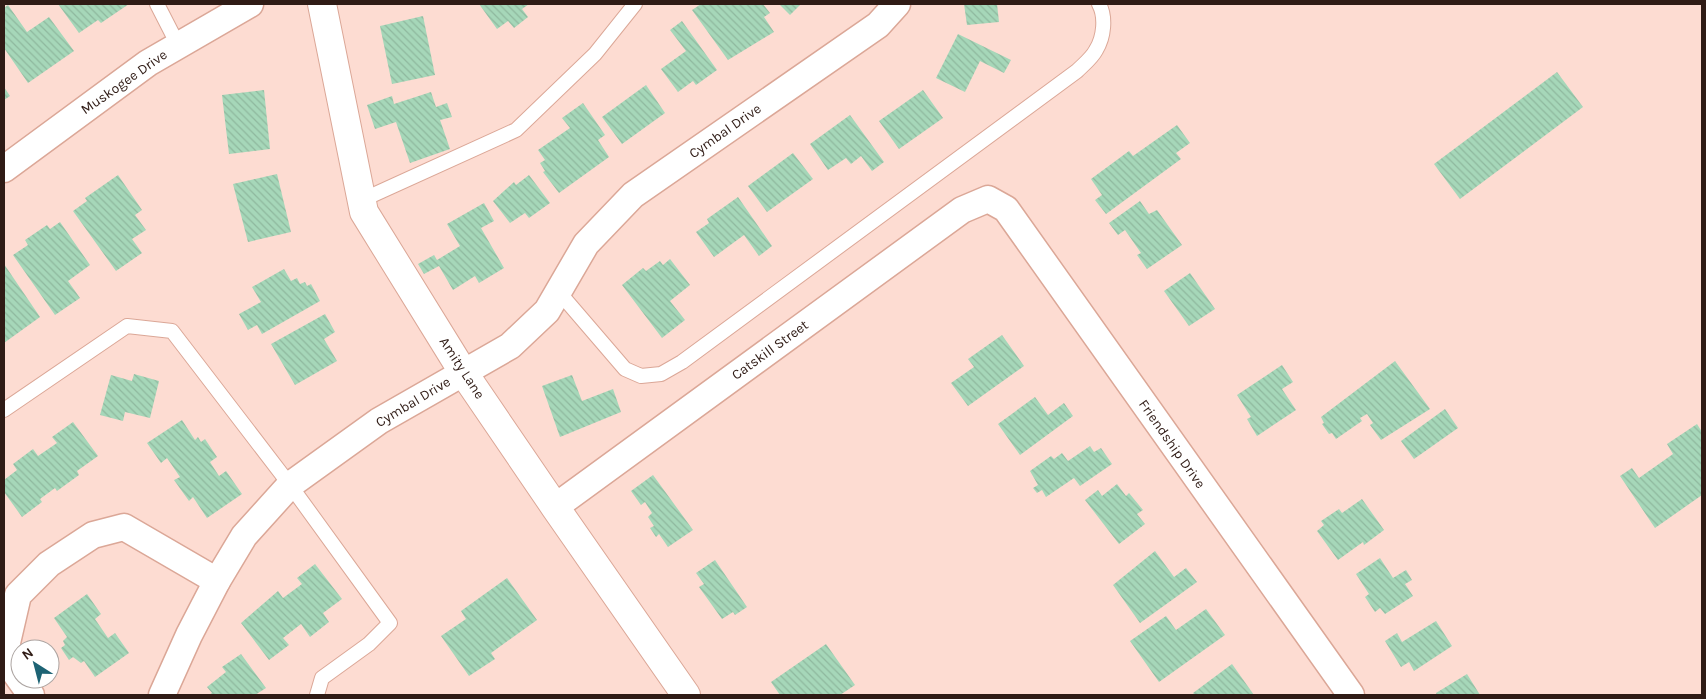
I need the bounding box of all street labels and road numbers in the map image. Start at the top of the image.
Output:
street label: Muskogee Drive [78,46,170,118]
street label: Cymbal Drive [686,100,764,162]
street label: Catskill Street [728,317,812,383]
street label: Amity Lane [436,334,488,402]
street label: Cymbal Drive [373,373,453,431]
street label: Friendship Drive [1135,396,1209,492]

